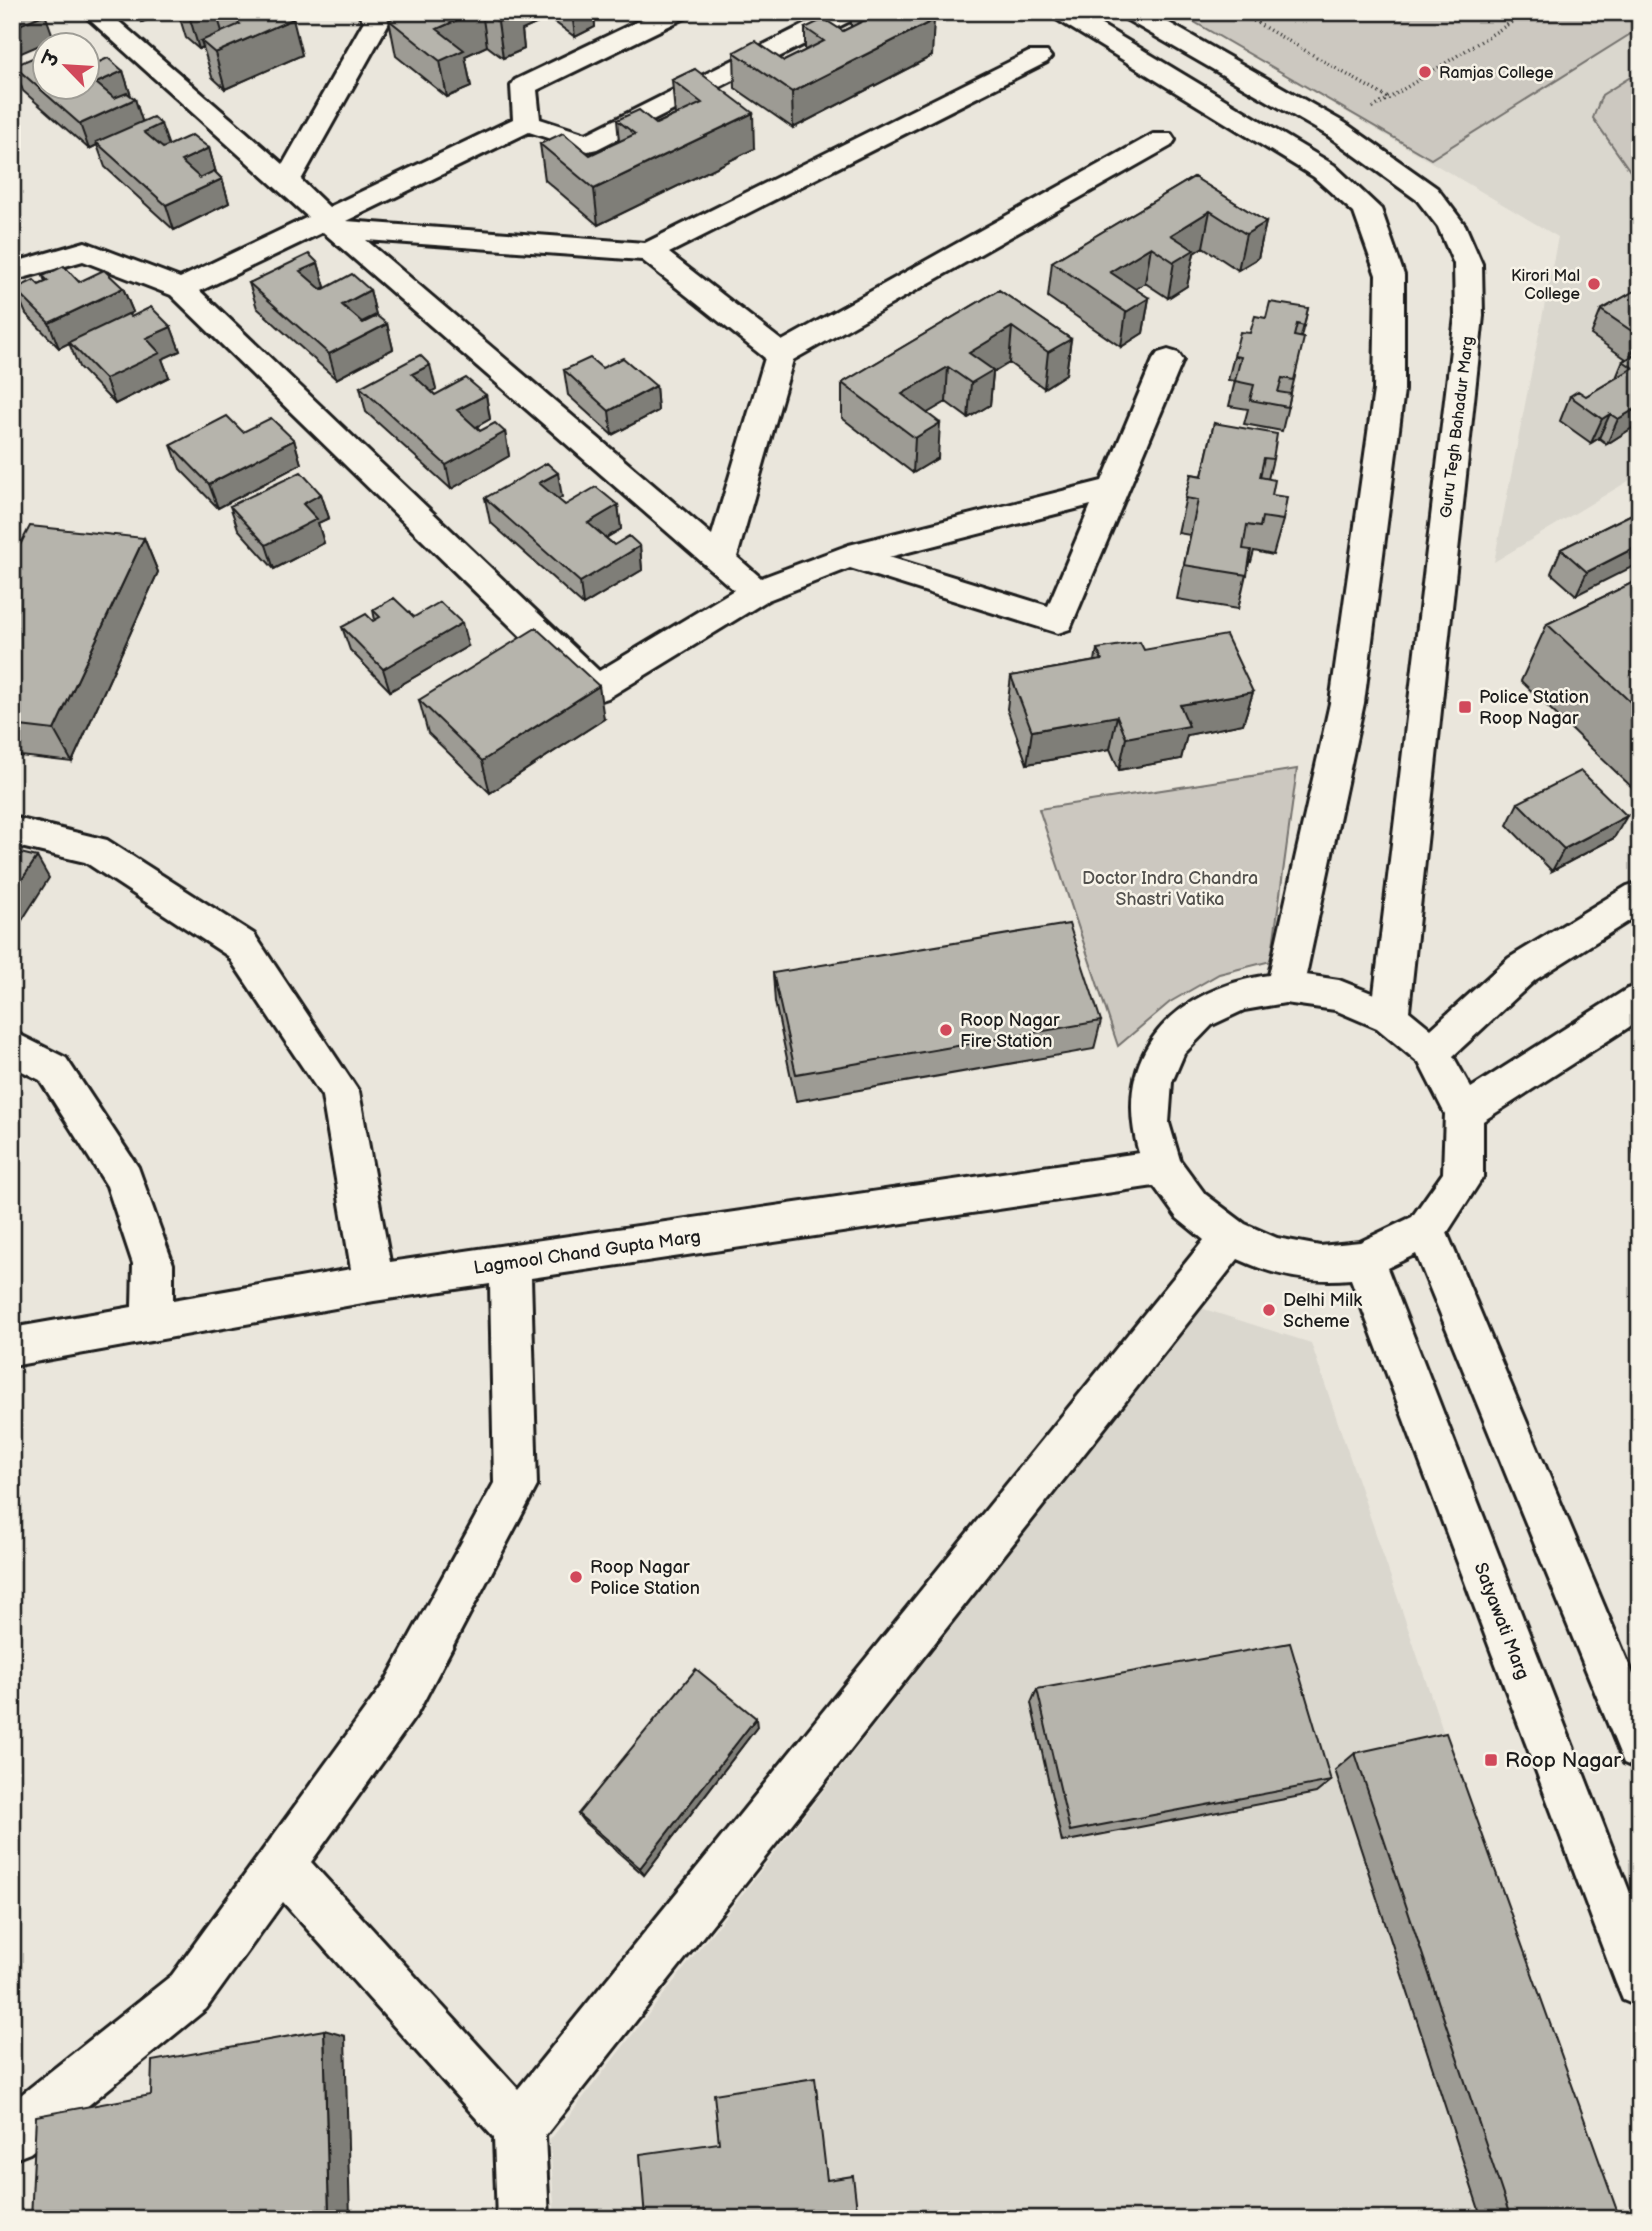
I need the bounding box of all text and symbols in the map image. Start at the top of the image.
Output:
north arrow [32,32,102,102]
text: उ [38,47,66,72]
marker: Ramjas College [1417,64,1433,80]
place label: Ramjas College [1439,64,1554,83]
place label: Kirori Mal College [1511,267,1581,304]
marker: Kirori Mal College [1586,276,1602,292]
street label: Guru Tegh Bahadur Marg [1437,335,1478,519]
place label: Police Station Roop Nagar [1479,687,1589,729]
marker: Police Station Roop Nagar [1457,699,1473,715]
park label: Doctor Indra Chandra Shastri Vatika [1082,868,1258,910]
place label: Roop Nagar Fire Station [960,1010,1060,1052]
marker: Roop Nagar Fire Station [938,1022,954,1038]
street label: Lagmool Chand Gupta Marg [472,1226,702,1279]
place label: Delhi Milk Scheme [1283,1290,1362,1332]
marker: Delhi Milk Scheme [1261,1302,1277,1318]
place label: Roop Nagar Police Station [590,1557,700,1599]
street label: Satyawati Marg [1470,1560,1533,1683]
marker: Roop Nagar Police Station [568,1569,584,1585]
place label: Roop Nagar [1505,1748,1621,1773]
marker: Roop Nagar [1483,1752,1499,1768]

